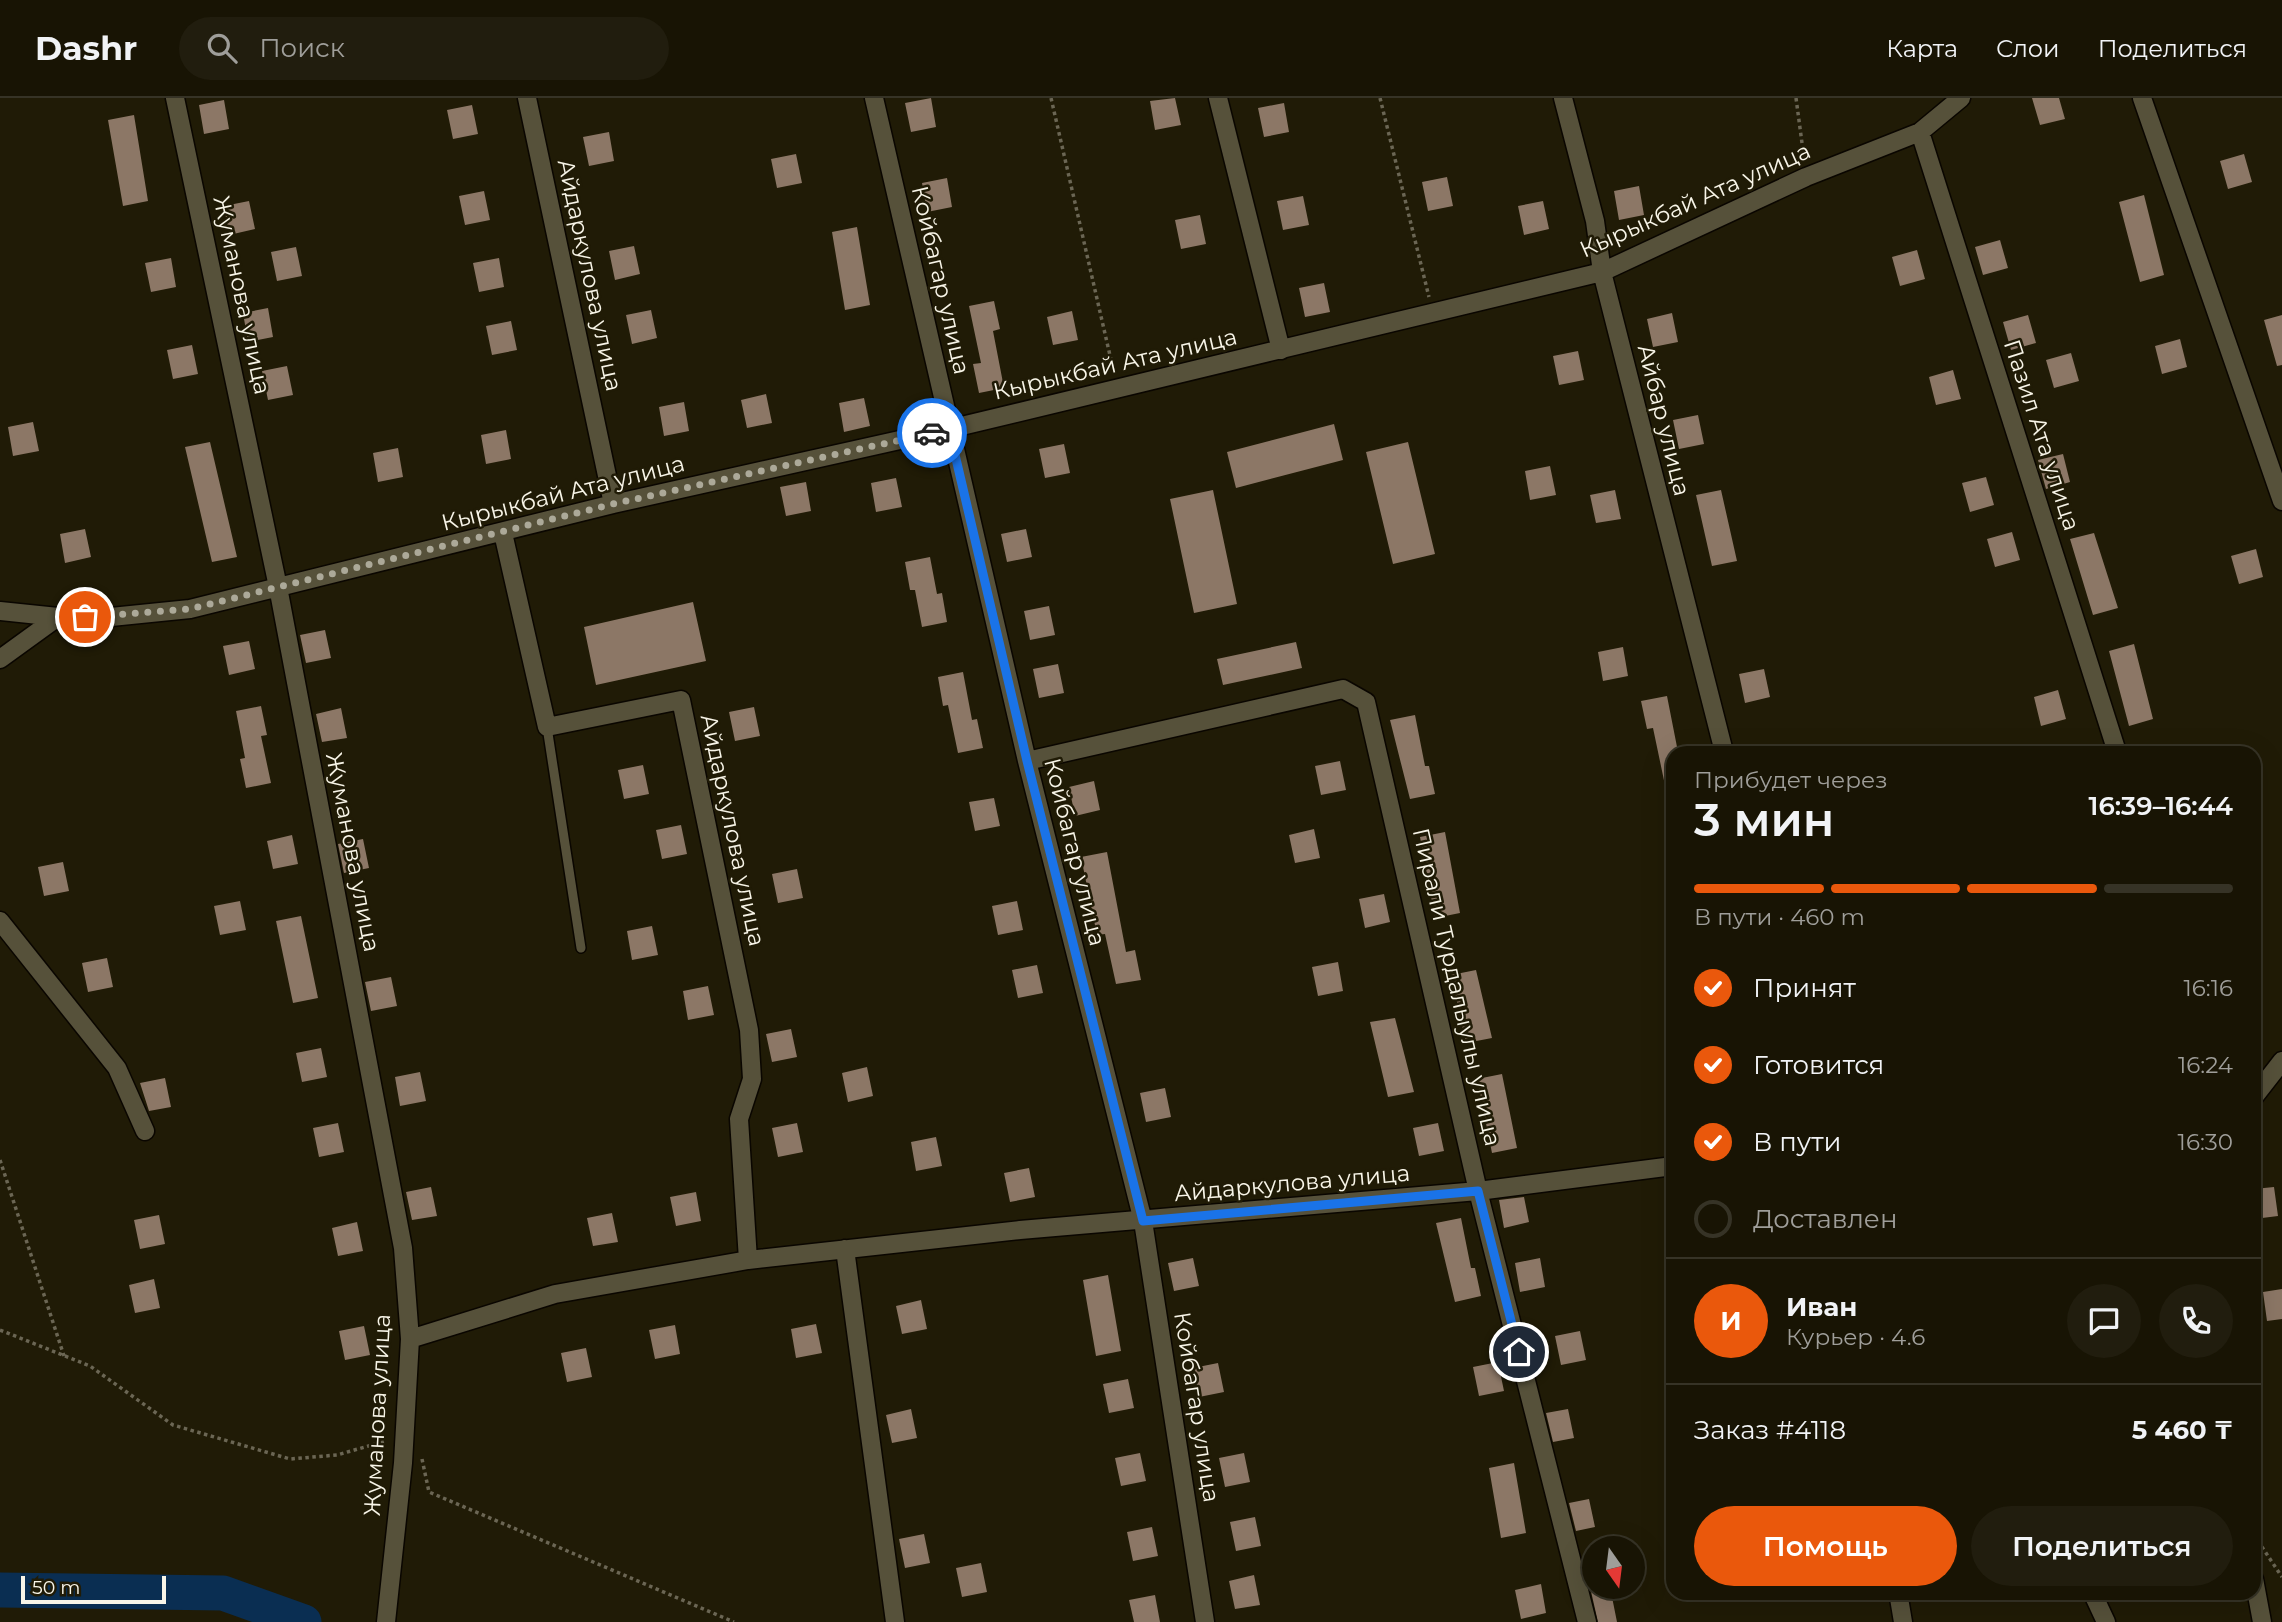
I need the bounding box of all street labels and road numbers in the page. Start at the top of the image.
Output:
street label: Кырыкбай Ата улица [1575,136,1815,264]
street label: Айдаркулова улица [552,156,628,394]
street label: Койбагар улица [906,183,976,377]
street label: Жуманова улица [207,193,277,397]
street label: Кырыкбай Ата улица [990,322,1240,406]
street label: Пазил Ата улица [1998,336,2086,534]
street label: Айбар улица [1632,341,1696,499]
street label: Кырыкбай Ата улица [439,449,687,537]
street label: Айдаркулова улица [695,711,771,949]
street label: Жуманова улица [320,750,386,954]
street label: Койбагар улица [1038,755,1112,949]
street label: Пирали Турдалыулы улица [1407,825,1507,1149]
street label: Айдаркулова улица [1173,1159,1411,1207]
street label: Койбагар улица [1168,1310,1226,1504]
street label: Жуманова улица [358,1313,396,1517]

